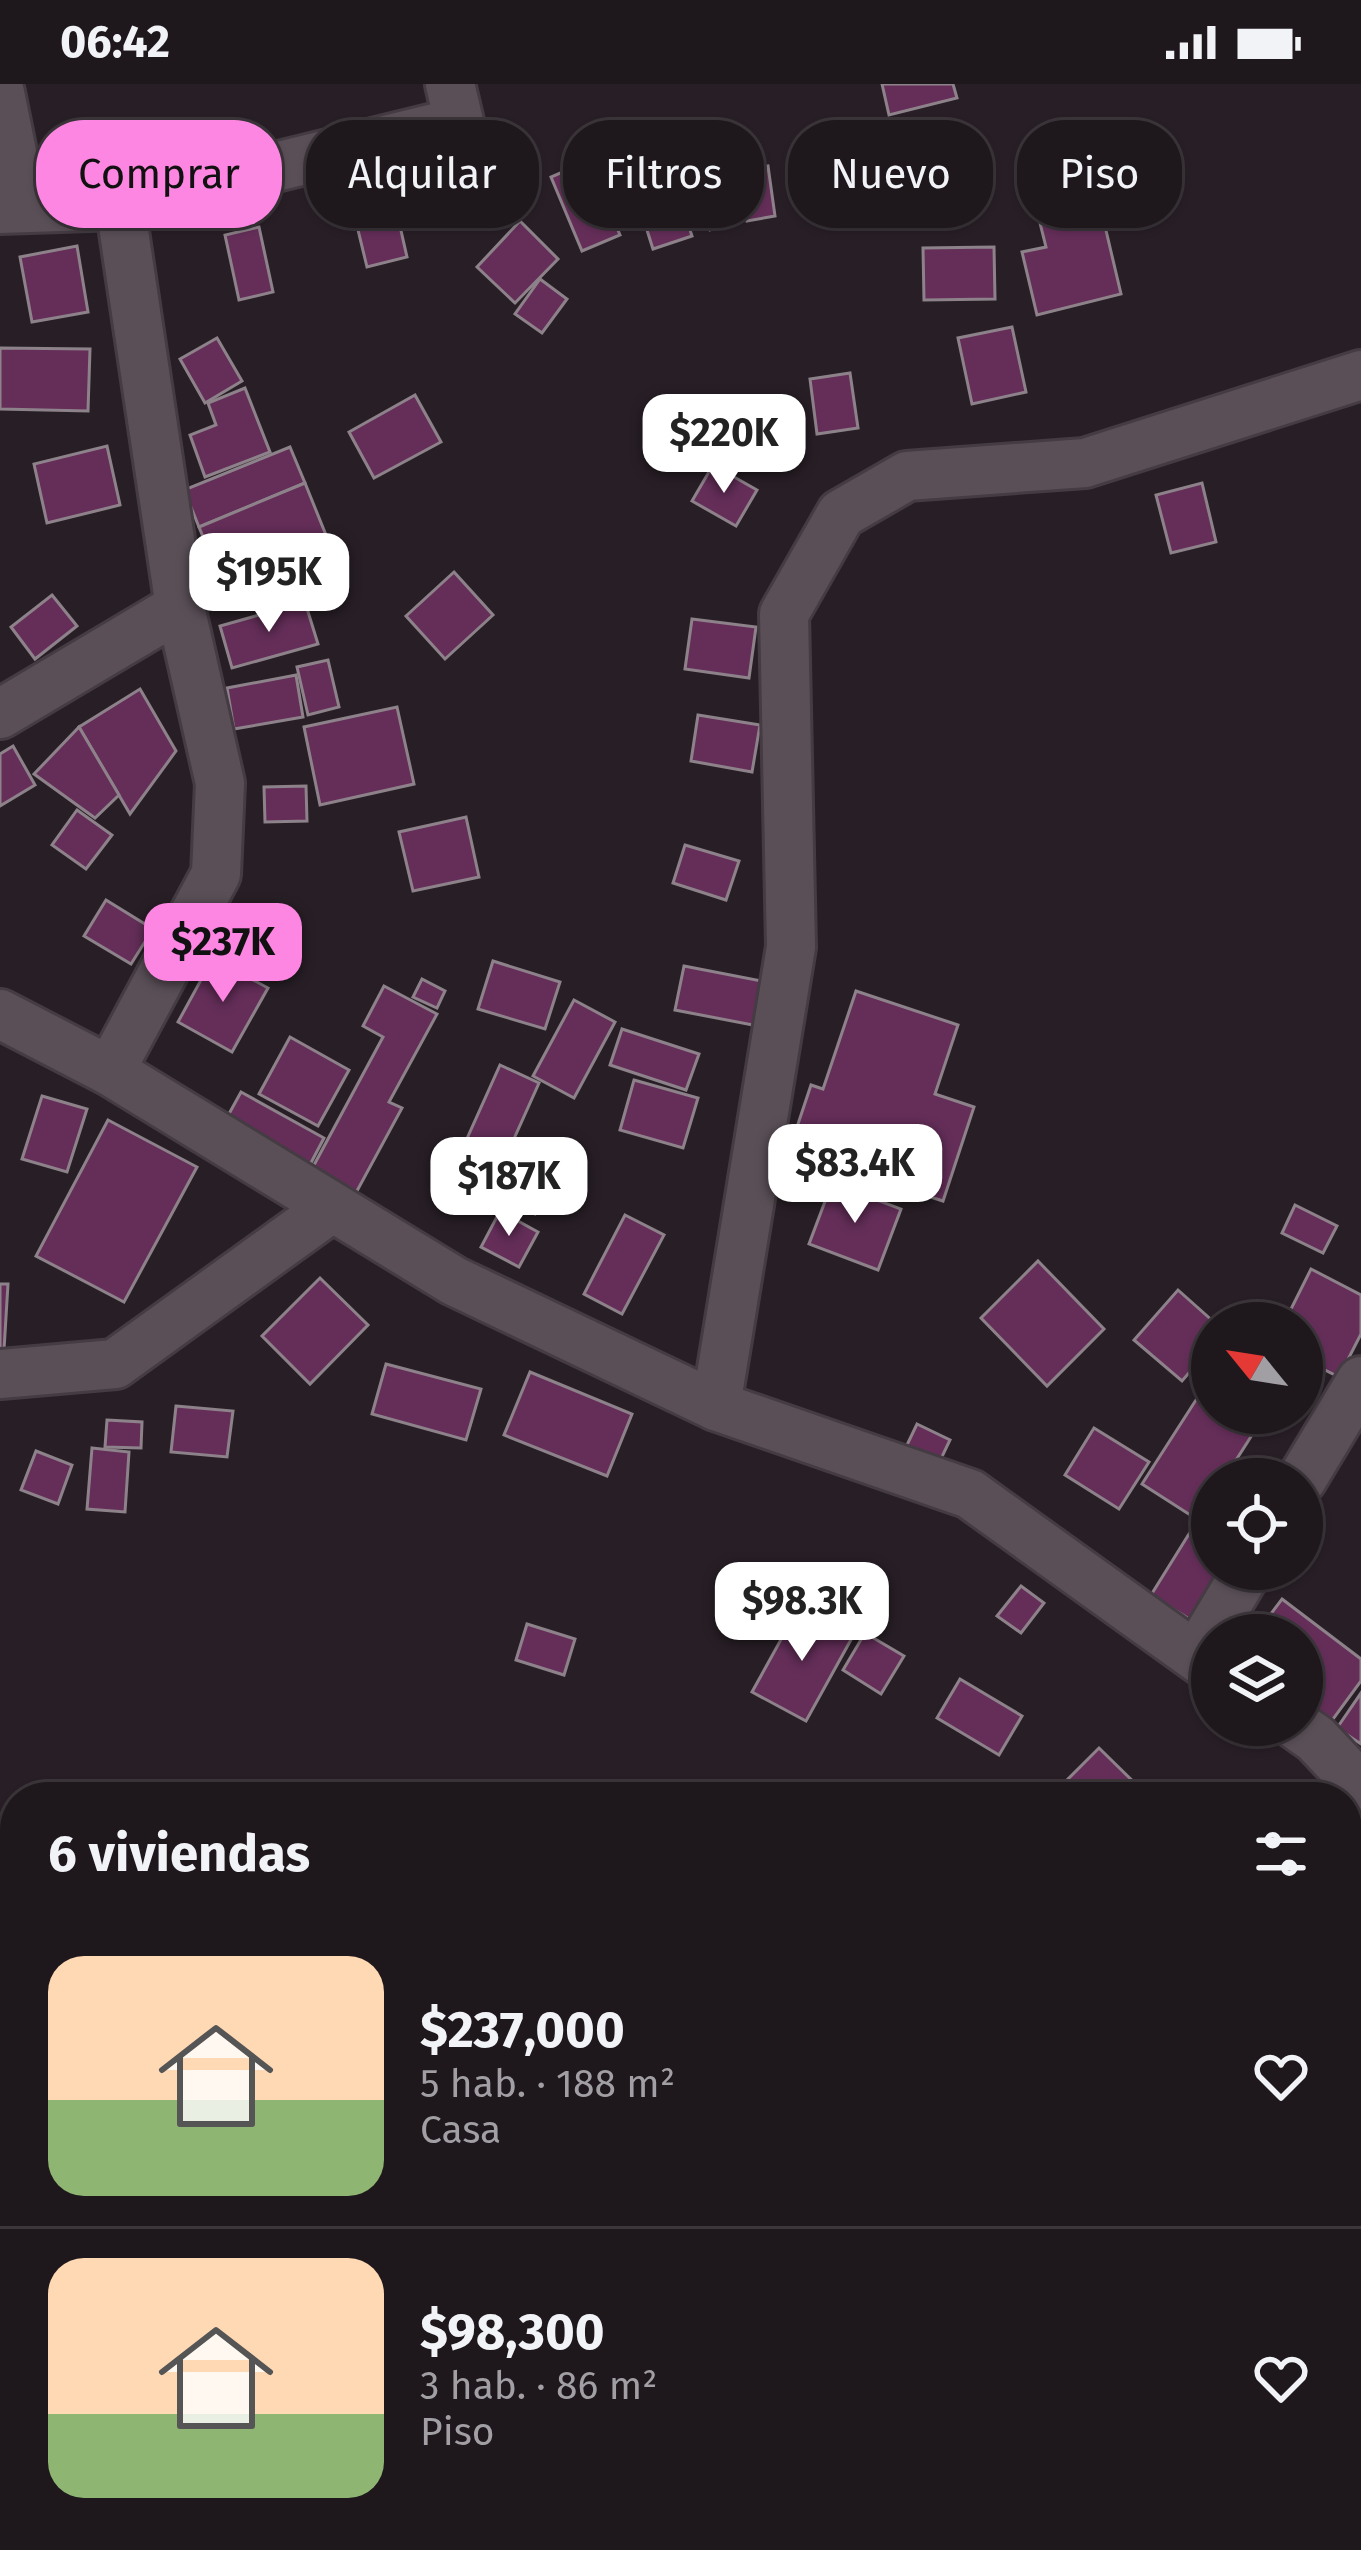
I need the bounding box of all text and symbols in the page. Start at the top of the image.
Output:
text: 06:42 [60,15,170,69]
chip: Comprar [36,120,282,228]
chip: Alquilar [306,120,539,228]
chip: Filtros [563,120,764,228]
chip: Nuevo [788,120,993,228]
chip: Piso [1017,120,1182,228]
pin: $220K [640,394,808,496]
text: $220K [670,410,778,456]
pin: $195K [185,533,353,635]
text: $195K [216,549,322,595]
pin: $237K [139,903,307,1005]
text: $237K [171,919,275,965]
pin: $83.4K [757,1124,953,1226]
pin: $187K [425,1137,593,1239]
text: $83.4K [795,1140,915,1186]
text: $187K [457,1153,561,1199]
north arrow [1191,1302,1323,1434]
map controls [1191,1302,1323,1746]
button: locate [1191,1458,1323,1590]
pin: $98.3K [704,1562,900,1664]
text: $98.3K [742,1578,862,1624]
button: layers [1191,1614,1323,1746]
icon: filters [1248,1821,1314,1887]
text: 6 viviendas [48,1823,310,1885]
text: $237,000 [420,1999,625,2061]
icon: home [144,2004,288,2148]
icon: heart [1248,2043,1314,2109]
text: 5 hab. · 188 m² [420,2061,675,2107]
text: Casa [420,2107,501,2153]
text: $98,300 [420,2301,605,2363]
icon: home [144,2306,288,2450]
icon: heart [1248,2345,1314,2411]
text: 3 hab. · 86 m² [420,2363,657,2409]
text: Piso [420,2409,495,2455]

